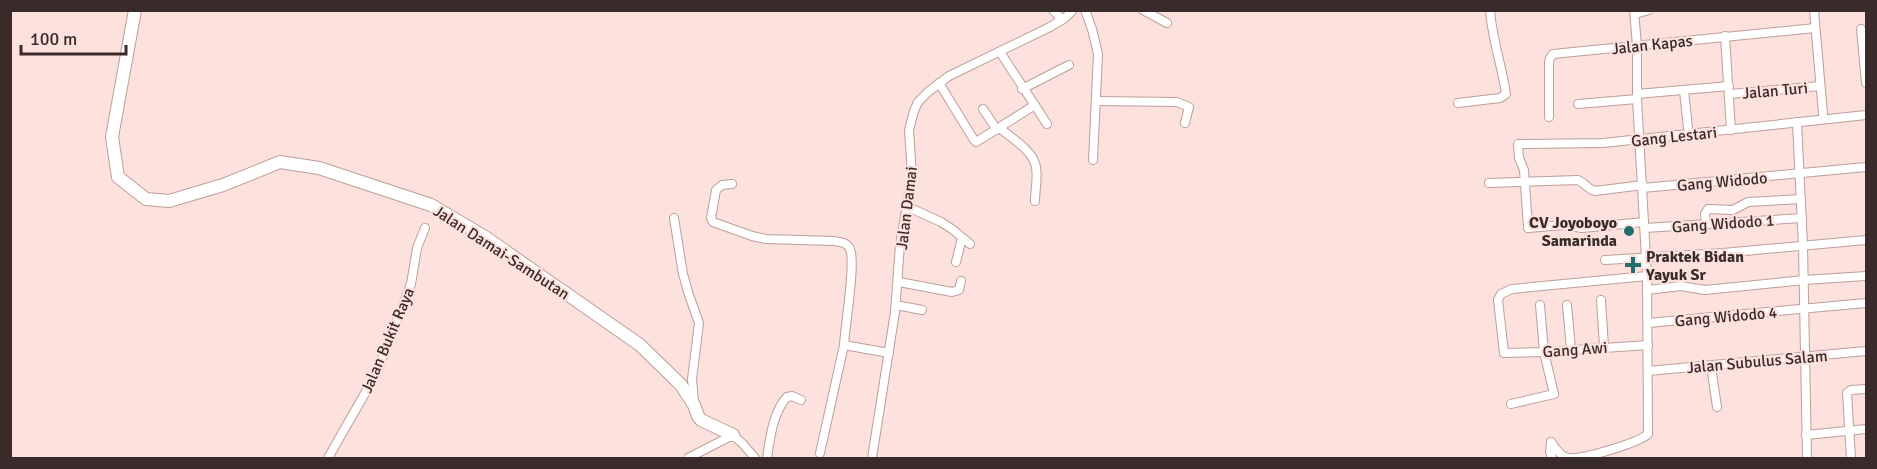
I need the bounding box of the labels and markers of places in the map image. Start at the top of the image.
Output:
place label: CV Joyoboyo Samarinda [1529,213,1617,251]
marker: CV Joyoboyo Samarinda [1622,224,1636,238]
place label: Praktek Bidan Yayuk Sr [1645,247,1744,285]
marker: Praktek Bidan Yayuk Sr [1624,256,1642,274]

